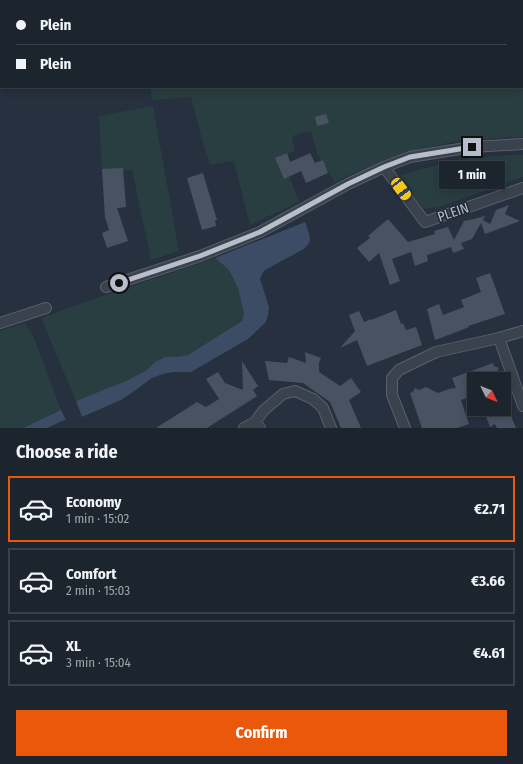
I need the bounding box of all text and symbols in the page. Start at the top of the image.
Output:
text: Plein [40,16,71,34]
text: Plein [40,55,71,73]
route end [463,138,481,156]
callout: 1 min [439,161,505,189]
text: 1 min [458,167,486,182]
car [389,176,413,202]
street label: PLEIN [435,199,471,226]
route start [110,274,128,292]
north arrow [467,372,511,416]
map controls [467,372,511,416]
text: Choose a ride [16,441,118,463]
icon: car [18,491,54,527]
text: Economy [66,493,121,511]
text: €2.71 [474,500,505,518]
text: 1 min · 15:02 [66,511,129,526]
icon: car [18,563,54,599]
text: Comfort [66,565,117,583]
text: €3.66 [471,572,505,590]
text: 2 min · 15:03 [66,583,130,598]
icon: car [18,635,54,671]
text: XL [66,637,81,655]
text: €4.61 [473,644,505,662]
text: 3 min · 15:04 [66,655,131,670]
button: Confirm [16,710,507,756]

